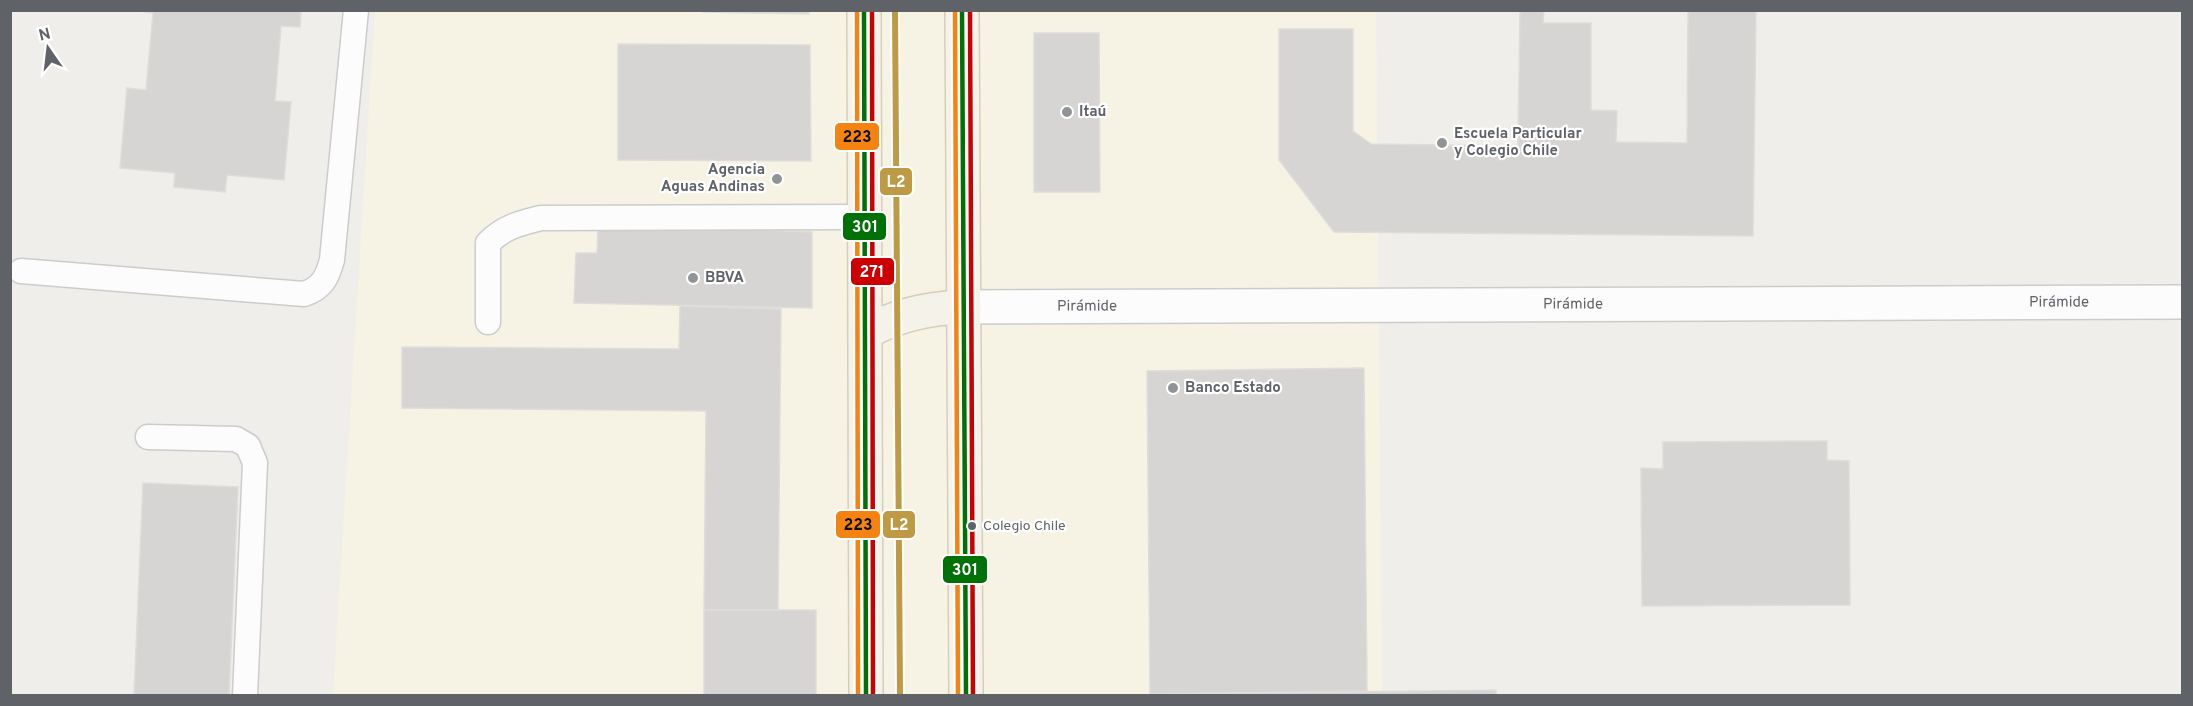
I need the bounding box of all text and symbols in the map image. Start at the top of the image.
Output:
north arrow [18,18,78,78]
text: N [37,24,53,46]
place label: Itaú [1079,103,1106,122]
marker: Itaú [1060,105,1074,119]
line badge: 223 [834,122,880,151]
place label: Escuela Particular y Colegio Chile [1454,125,1583,161]
text: 223 [842,128,872,148]
marker: Escuela Particular y Colegio Chile [1435,136,1449,150]
place label: Agencia Aguas Andinas [661,161,765,197]
line badge: L2 [879,167,913,196]
marker: Agencia Aguas Andinas [770,172,784,186]
text: L2 [887,173,905,193]
line badge: 301 [842,212,887,241]
text: 301 [852,218,878,238]
line badge: 271 [850,257,895,286]
text: 271 [860,263,884,283]
place label: BBVA [705,269,744,288]
marker: BBVA [686,271,700,285]
street label: Pirámide [2029,293,2089,312]
street label: Pirámide [1543,295,1603,314]
street label: Pirámide [1057,297,1117,316]
place label: Banco Estado [1185,379,1281,398]
marker: Banco Estado [1166,381,1180,395]
line badge: 223 [835,510,881,539]
line badge: L2 [882,510,916,539]
text: 223 [843,516,873,536]
text: L2 [890,516,908,536]
place label: Colegio Chile [983,518,1066,535]
marker: Colegio Chile [966,520,978,532]
line badge: 301 [942,555,988,584]
text: 301 [952,561,978,581]

